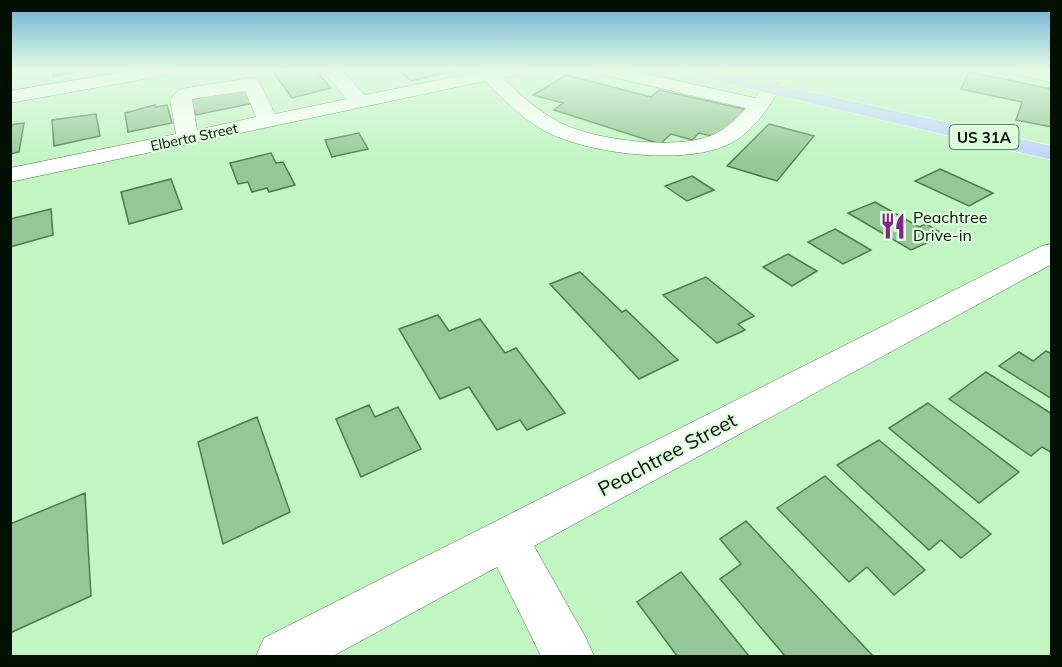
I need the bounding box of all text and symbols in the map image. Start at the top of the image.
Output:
street label: Elberta Street [149,119,239,155]
road number: US 31A [950,125,1018,149]
place label: Peachtree Drive-in [913,207,987,245]
restaurant icon: Peachtree Drive-in [878,211,908,241]
street label: Peachtree Street [593,407,741,501]

